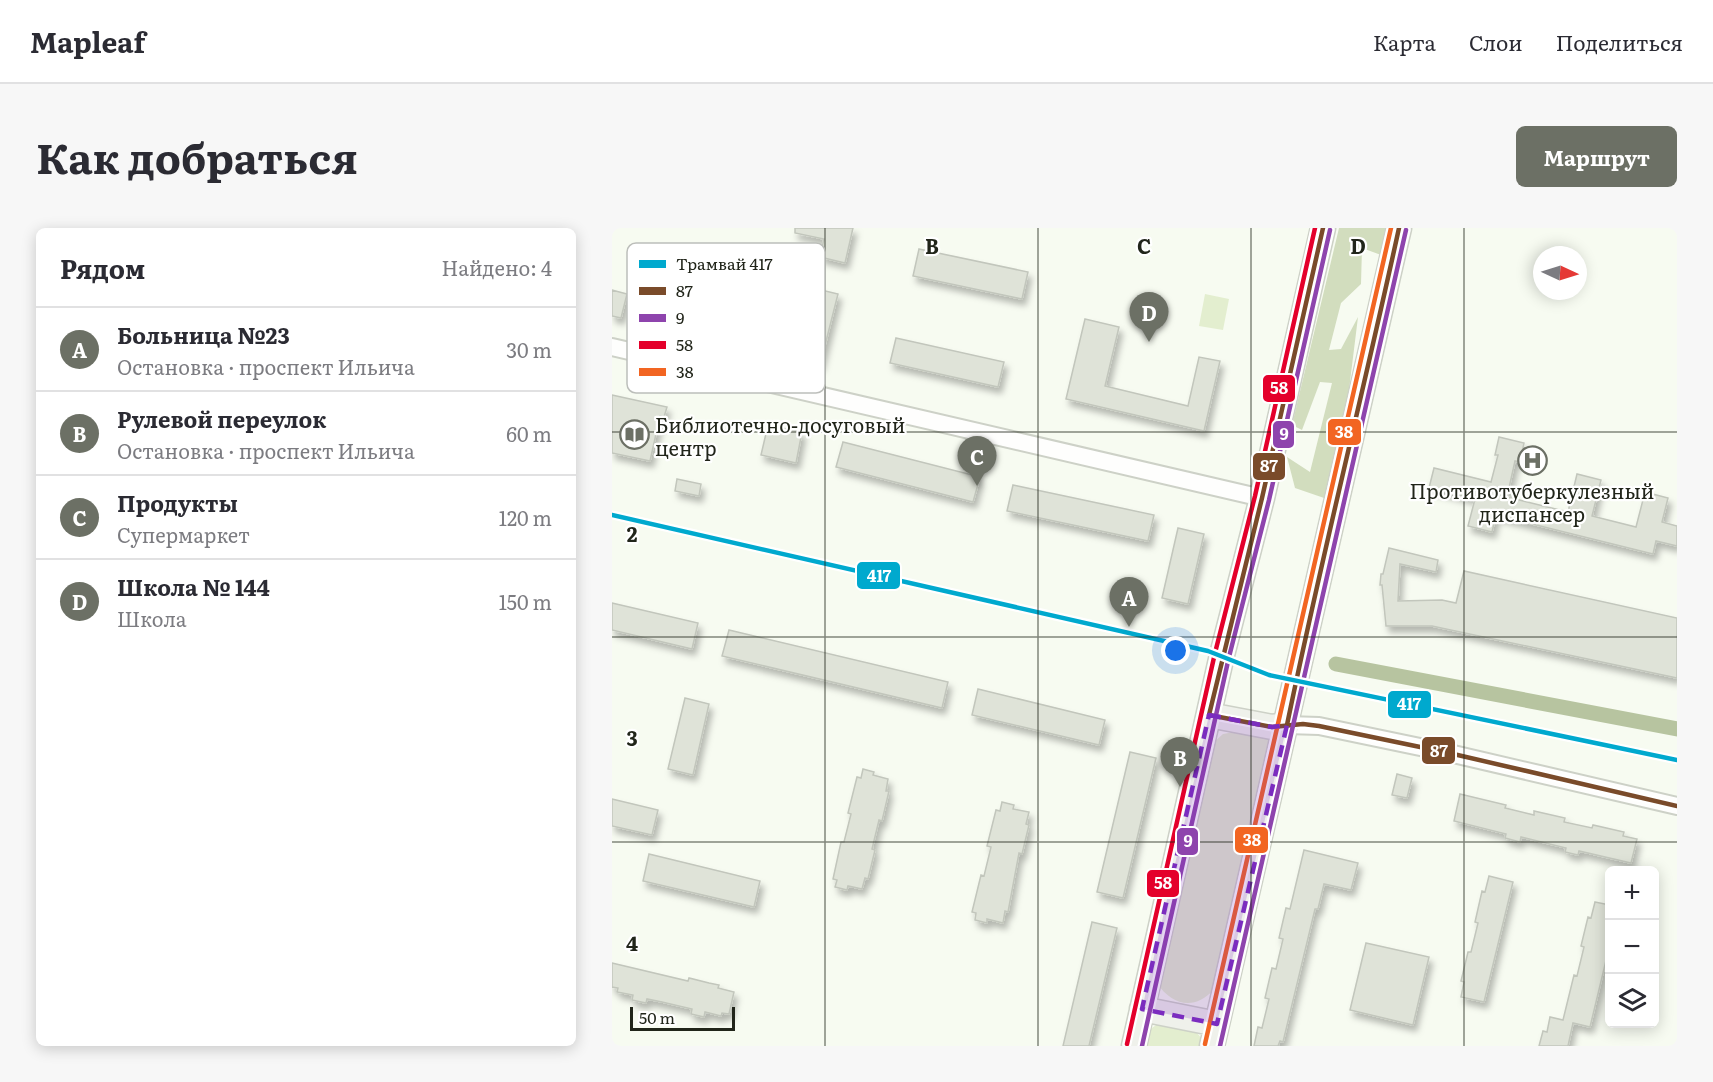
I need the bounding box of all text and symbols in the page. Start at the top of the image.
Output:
text: Mapleaf [30,20,145,62]
text: Карта [1373,26,1436,57]
text: Слои [1469,26,1523,57]
text: Поделиться [1556,26,1683,57]
text: Как добраться [36,125,358,187]
button: Маршрут [1516,126,1677,187]
text: B [925,230,939,260]
text: C [1137,230,1151,260]
text: D [1350,230,1366,260]
legend [627,243,825,393]
north arrow [1533,246,1587,300]
text: Рядом [60,248,145,287]
text: Трамвай 417 [676,251,773,275]
text: Найдено: 4 [441,252,552,282]
text: 87 [676,278,693,302]
pin: D [1130,292,1168,342]
text: 9 [676,305,684,329]
text: Больница №23 [117,318,290,351]
text: 58 [676,332,693,356]
text: A [72,334,87,364]
text: 30 m [506,334,552,364]
text: Остановка · проспект Ильича [117,351,415,381]
text: 38 [676,359,694,383]
line badge: 58 [1262,374,1296,403]
text: 58 [1270,375,1289,399]
text: Рулевой переулок [117,402,327,435]
place label: Библиотечно-досуговый центр [655,409,906,462]
text: B [73,418,86,448]
text: 60 m [506,418,552,448]
line badge: 38 [1327,418,1362,446]
library icon: Библиотечно-досуговый центр [618,419,650,451]
text: 38 [1335,419,1354,443]
line badge: 9 [1272,420,1295,449]
text: 9 [1279,421,1289,445]
text: Остановка · проспект Ильича [117,435,415,465]
pin: C [958,436,997,486]
hospital icon: Противотуберкулезный диспансер [1516,444,1548,476]
line badge: 87 [1252,452,1286,481]
text: 87 [1260,453,1278,477]
place label: Противотуберкулезный диспансер [1410,475,1654,528]
text: Продукты [117,486,238,519]
text: C [72,502,87,532]
text: 120 m [499,502,552,532]
text: 2 [627,518,638,548]
text: Супермаркет [117,519,250,549]
line badge: 417 [856,561,901,590]
text: 417 [867,563,892,587]
text: Школа № 144 [117,570,270,603]
pin: A [1110,578,1148,627]
text: D [72,586,87,616]
text: 150 m [499,586,552,616]
text: Школа [117,603,187,633]
your location [1161,636,1190,665]
line badge: 417 [1387,690,1432,719]
text: 417 [1397,691,1422,715]
text: 3 [626,722,638,752]
line badge: 87 [1421,736,1456,765]
pin: B [1160,738,1200,787]
text: 87 [1430,738,1448,762]
line badge: 38 [1234,826,1269,854]
line badge: 9 [1176,827,1199,856]
text: 38 [1243,827,1262,851]
text: 9 [1183,828,1193,852]
map controls [1605,866,1659,1028]
button: + [1605,866,1659,920]
line badge: 58 [1146,869,1180,898]
text: 58 [1154,870,1173,894]
button: − [1605,920,1659,974]
text: 4 [626,927,638,957]
button: layers [1605,974,1659,1028]
scale bar [630,1004,735,1032]
text: 50 m [639,1005,675,1029]

